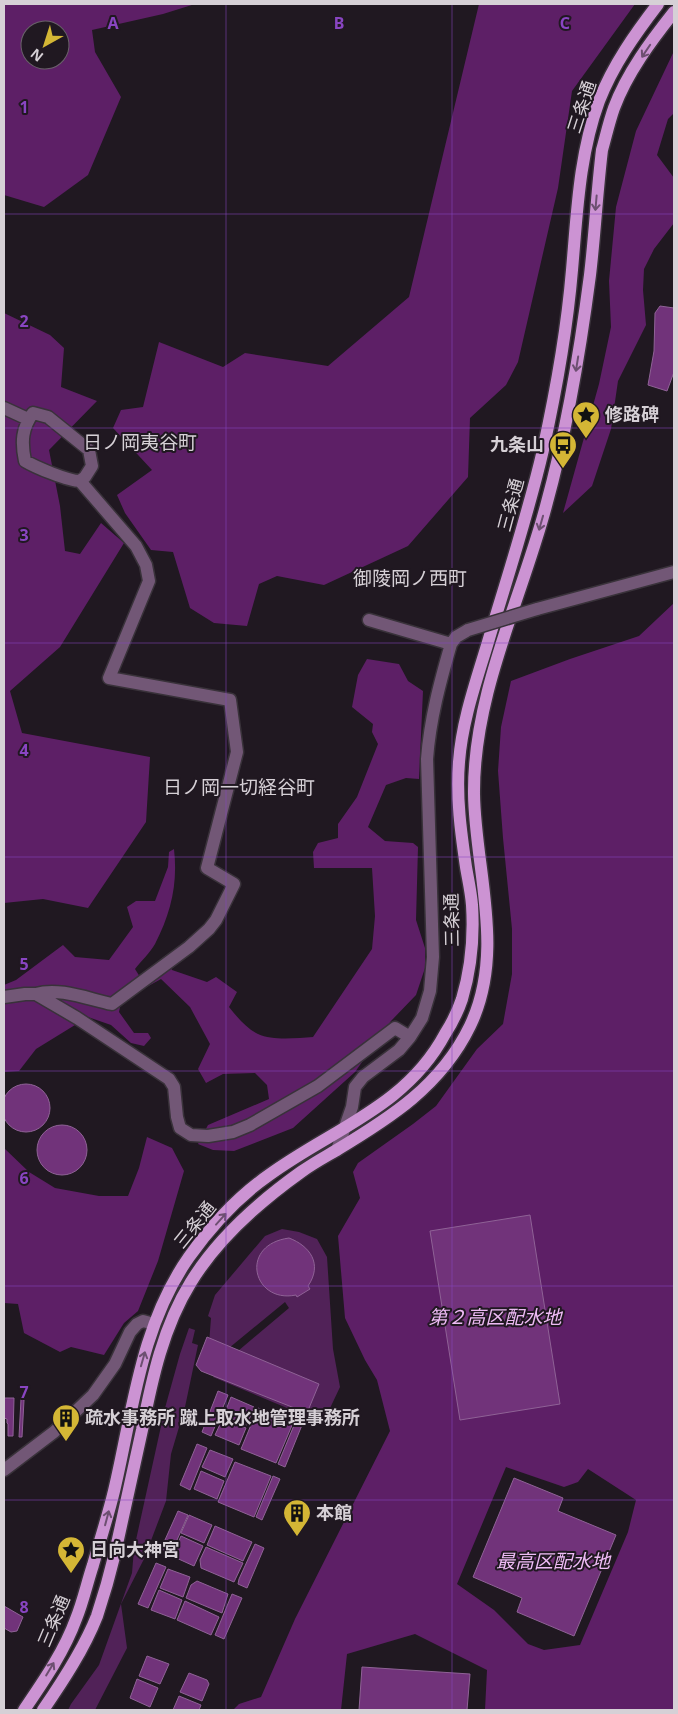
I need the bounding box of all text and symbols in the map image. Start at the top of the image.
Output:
text: A [107,12,119,34]
text: B [334,12,344,34]
text: C [560,12,570,34]
north arrow [20,20,70,70]
one-way arrow [640,44,651,58]
text: N [26,45,47,66]
street label: 三条通 [561,77,601,136]
text: 1 [19,96,29,118]
one-way arrow [591,195,601,211]
text: 2 [19,310,29,332]
one-way arrow [571,356,581,372]
place icon: 修路碑 [571,400,601,439]
place label: 修路碑 [604,402,659,426]
district label: 日ノ岡夷谷町 [83,429,197,455]
bus stop icon: 九条山 [548,430,578,469]
place label: 九条山 [490,432,544,456]
street label: 三条通 [491,476,529,534]
one-way arrow [536,515,546,531]
text: 3 [19,524,29,546]
district label: 御陵岡ノ西町 [353,565,467,591]
text: 4 [19,739,29,761]
district label: 日ノ岡一切経谷町 [163,774,315,800]
street label: 三条通 [439,893,463,947]
text: 5 [19,953,29,975]
text: 6 [19,1167,29,1189]
street label: 三条通 [168,1196,221,1253]
one-way arrow [215,1213,227,1226]
water label: 第２高区配水地 [428,1304,563,1330]
one-way arrow [138,1352,148,1368]
text: 7 [19,1381,29,1403]
building icon: 疏水事務所 蹴上取水地管理事務所 [51,1403,81,1442]
place label: 疏水事務所 蹴上取水地管理事務所 [85,1405,360,1429]
building icon: 本館 [282,1498,312,1537]
place label: 本館 [316,1500,352,1524]
one-way arrow [103,1510,112,1526]
place icon: 日向大神宮 [56,1535,86,1574]
place label: 日向大神宮 [90,1537,180,1561]
water label: 最高区配水地 [496,1548,612,1574]
street label: 三条通 [31,1591,75,1650]
text: 8 [19,1596,29,1618]
one-way arrow [46,1663,56,1677]

